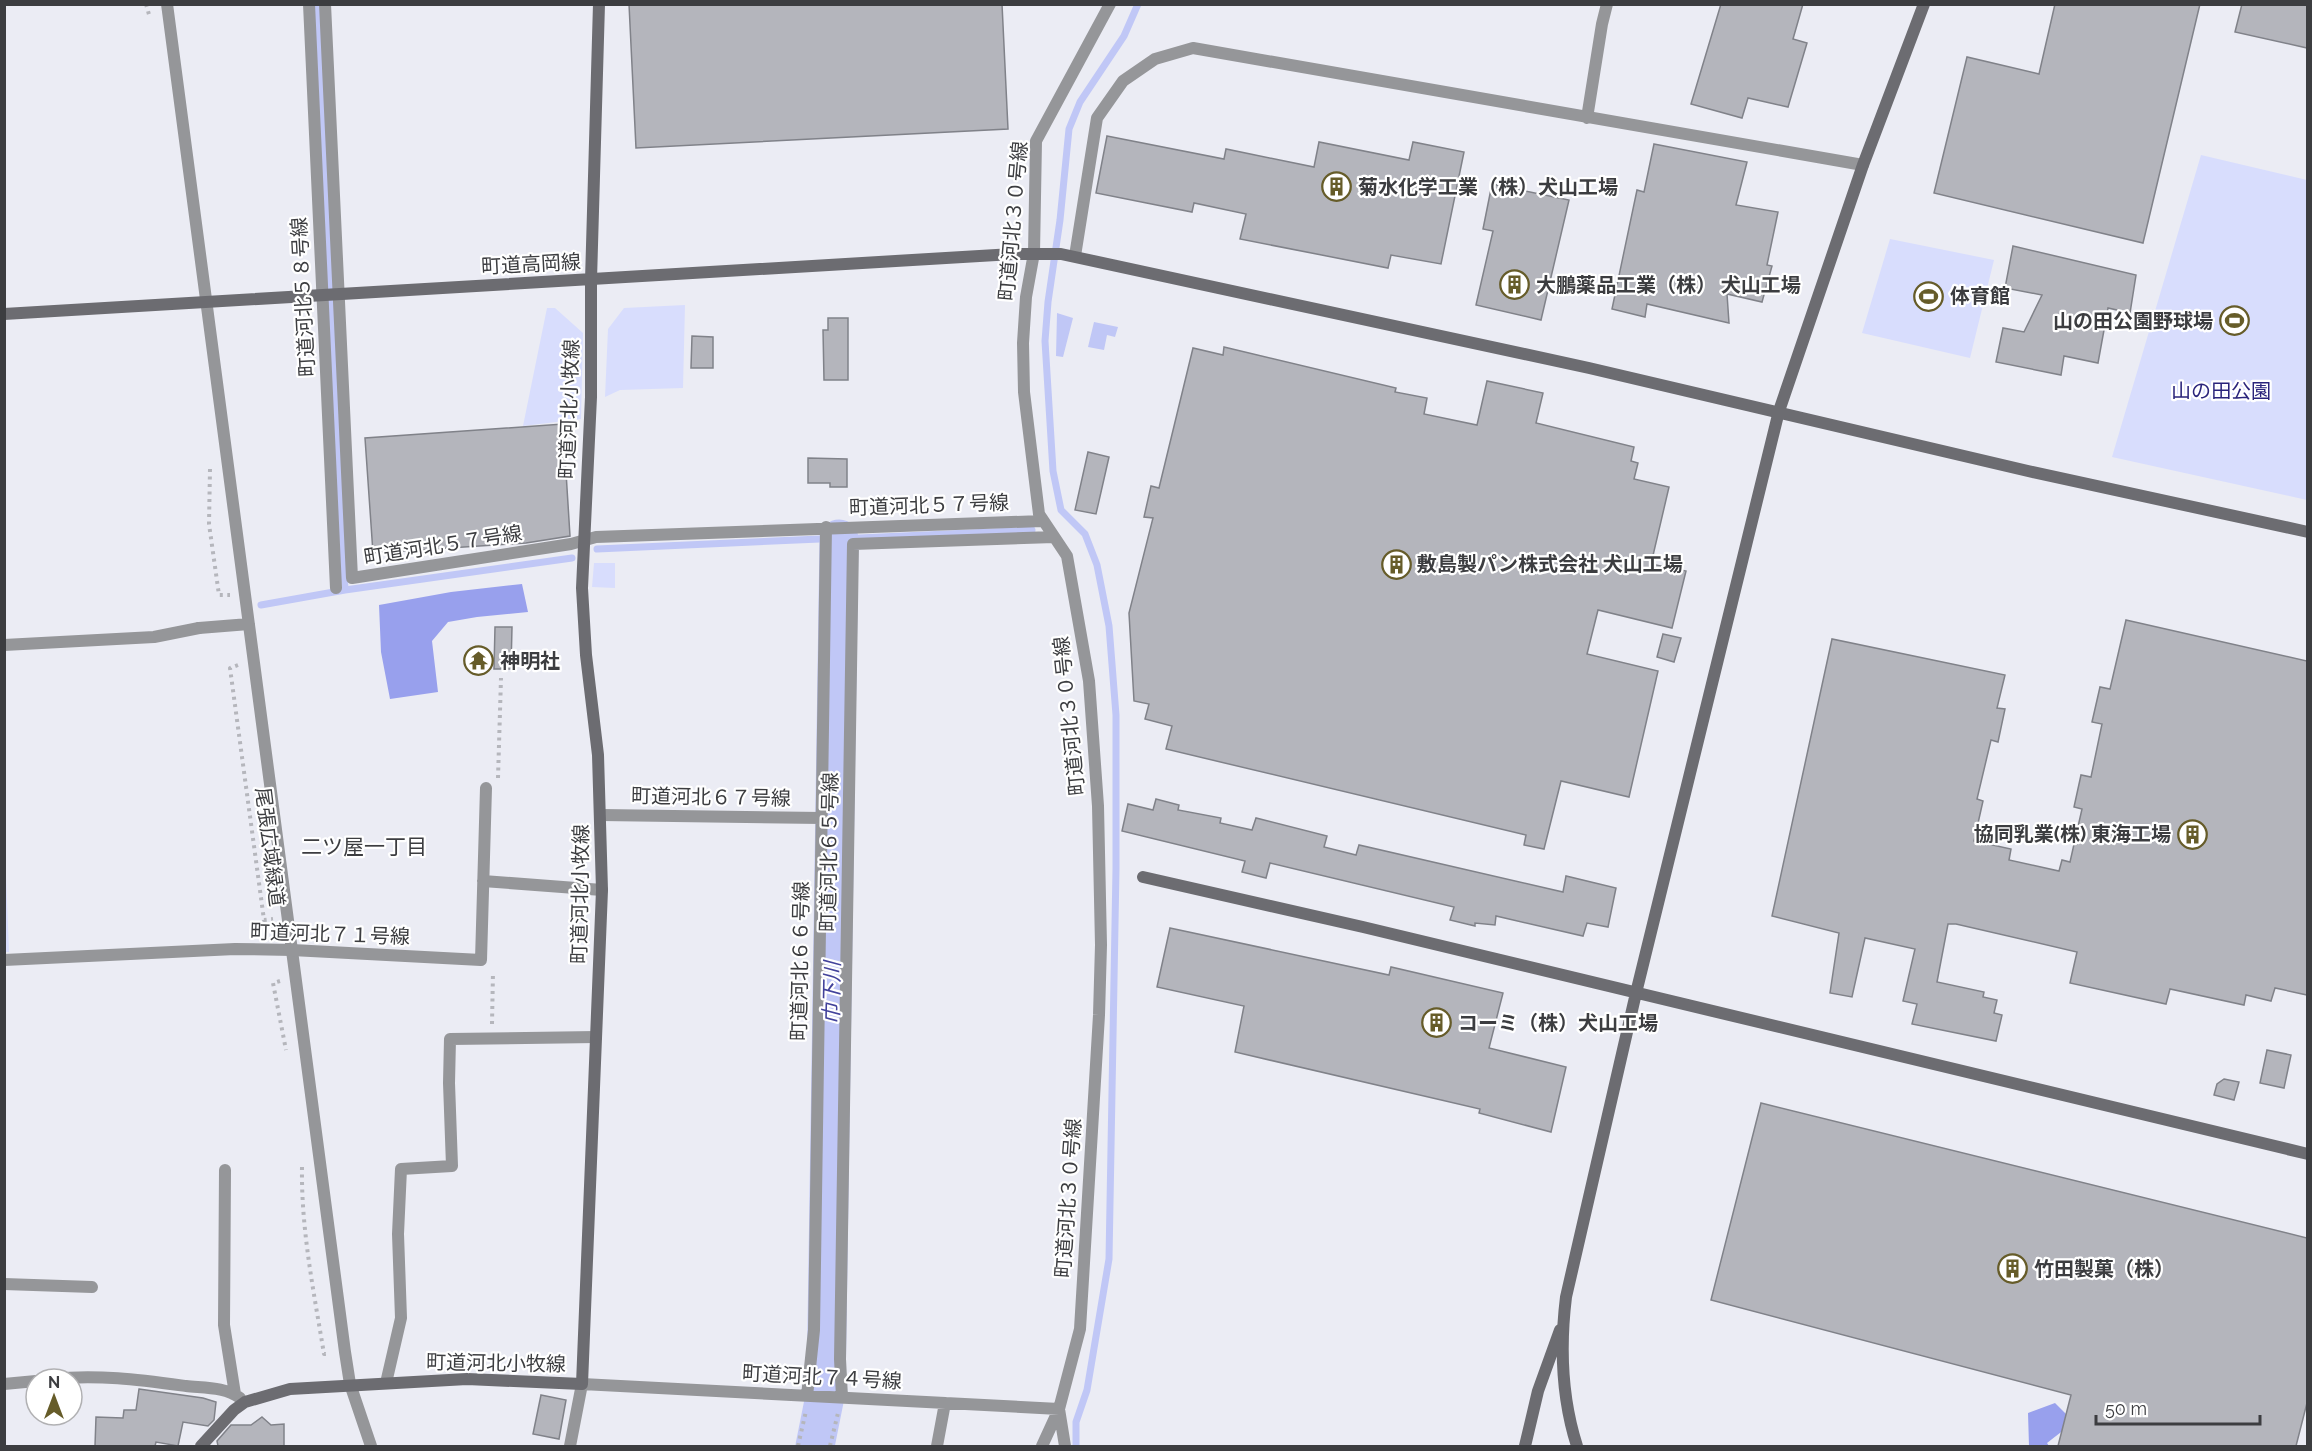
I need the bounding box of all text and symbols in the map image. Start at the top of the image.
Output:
street label: 町道河北３０号線 [994,140,1032,302]
building icon: 菊水化学工業（株）犬山工場 [1321,171,1353,203]
place label: 菊水化学工業（株）犬山工場 [1358,175,1618,199]
street label: 町道河北５８号線 [287,216,319,378]
street label: 町道高岡線 [480,249,582,279]
building icon: 大鵬薬品工業（株） 犬山工場 [1499,269,1531,301]
place label: 大鵬薬品工業（株） 犬山工場 [1536,273,1801,297]
sports icon: 体育館 [1913,280,1945,312]
place label: 体育館 [1950,284,2010,308]
sports icon: 山の田公園野球場 [2218,305,2250,337]
place label: 山の田公園野球場 [2053,309,2213,333]
street label: 町道河北小牧線 [555,339,583,479]
park label: 山の田公園 [2171,379,2271,403]
street label: 町道河北５７号線 [849,490,1009,520]
street label: 町道河北５７号線 [362,521,524,569]
building icon: 敷島製パン株式会社 犬山工場 [1380,548,1412,580]
place label: 敷島製パン株式会社 犬山工場 [1417,552,1683,576]
street label: 町道河北３０号線 [1049,635,1089,797]
temple icon: 神明社 [463,645,495,677]
place label: 神明社 [500,649,560,673]
street label: 町道河北６５号線 [816,772,842,932]
street label: 町道河北６７号線 [631,784,791,810]
street label: 尾張広域緑道 [251,786,289,908]
building icon: 協同乳業(株) 東海工場 [2176,818,2208,850]
place label: 協同乳業(株) 東海工場 [1974,822,2171,846]
street label: 町道河北小牧線 [567,824,593,964]
district label: 二ツ屋一丁目 [301,834,427,859]
street label: 町道河北６６号線 [787,881,813,1041]
street label: 町道河北７１号線 [250,919,410,949]
water label: 巾下川 [818,959,845,1025]
building icon: コーミ（株）犬山工場 [1421,1007,1453,1039]
place label: コーミ（株）犬山工場 [1458,1011,1658,1035]
street label: 町道河北３０号線 [1050,1117,1086,1279]
building icon: 竹田製菓（株） [1997,1253,2029,1285]
place label: 竹田製菓（株） [2034,1257,2174,1281]
street label: 町道河北小牧線 [426,1350,566,1376]
street label: 町道河北７４号線 [741,1361,903,1393]
north arrow [24,1367,84,1427]
text: N [48,1373,60,1392]
scale bar [2096,1388,2260,1426]
text: 50 m [2105,1398,2147,1419]

